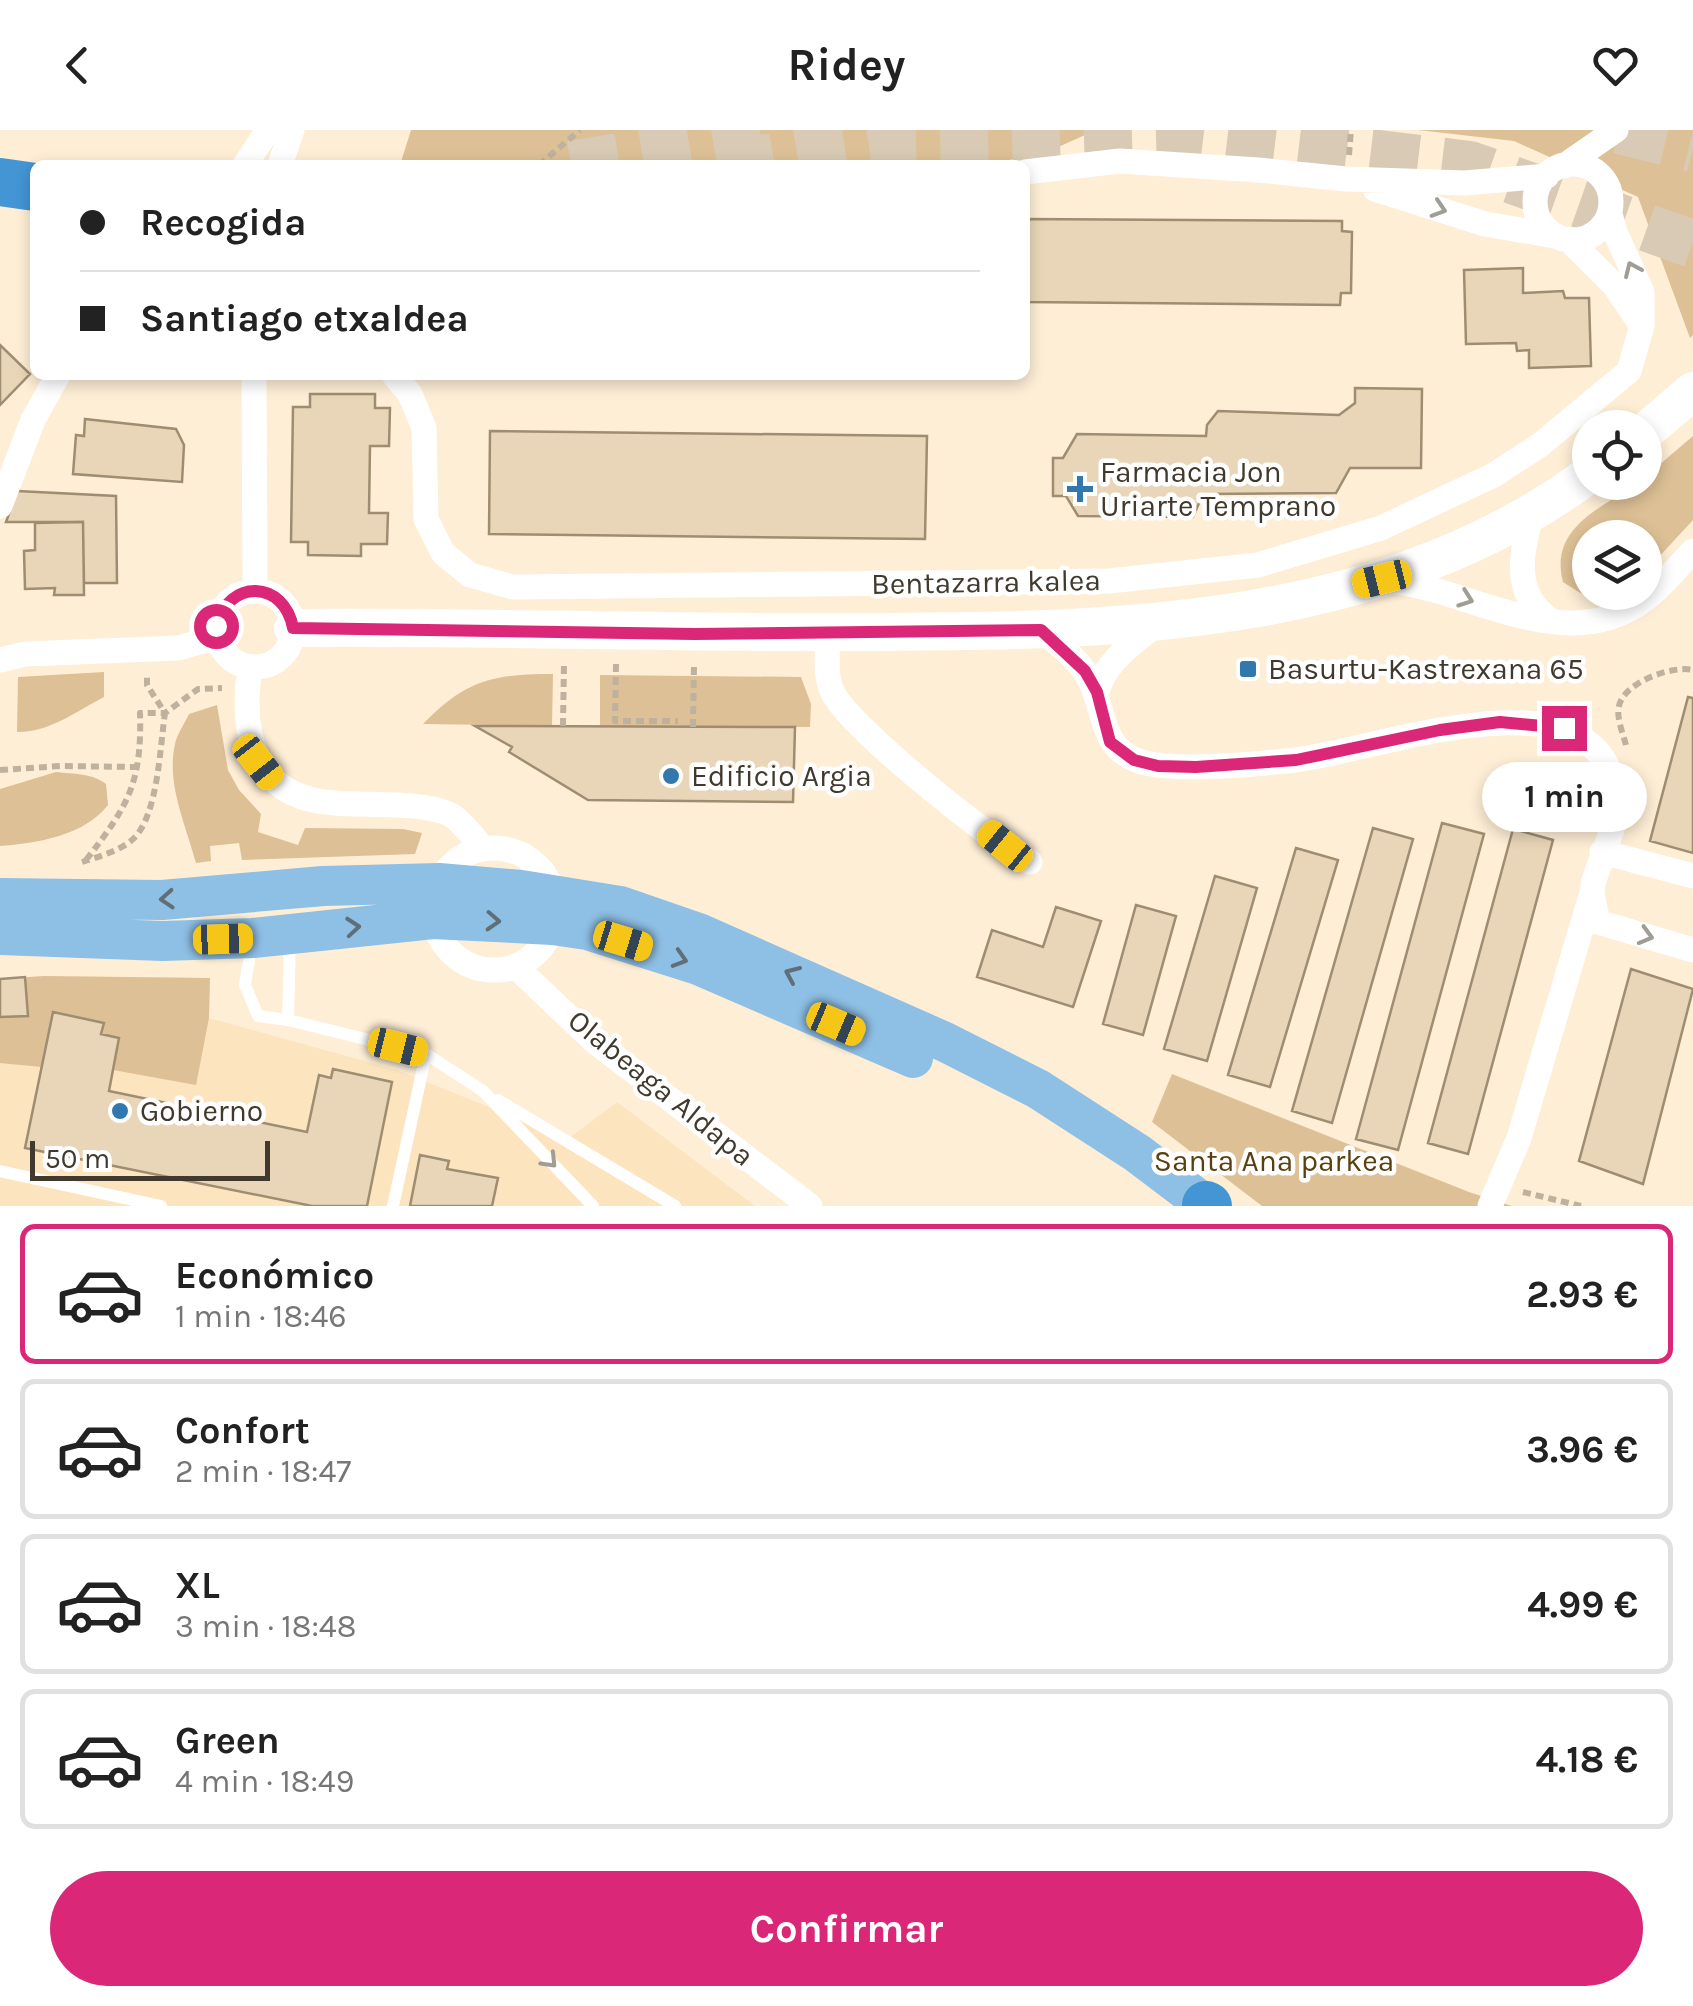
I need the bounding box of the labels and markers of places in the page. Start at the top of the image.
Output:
place label: Farmacia Jon Uriarte Temprano [1100,454,1336,524]
marker: Farmacia Jon Uriarte Temprano [1069,478,1091,500]
place label: Basurtu-Kastrexana 65 [1268,651,1584,687]
marker: Basurtu-Kastrexana 65 [1237,658,1259,680]
place label: Edificio Argia [691,758,872,794]
marker: Edificio Argia [660,765,682,787]
place label: Gobierno [140,1093,263,1129]
marker: Gobierno [109,1100,131,1122]

